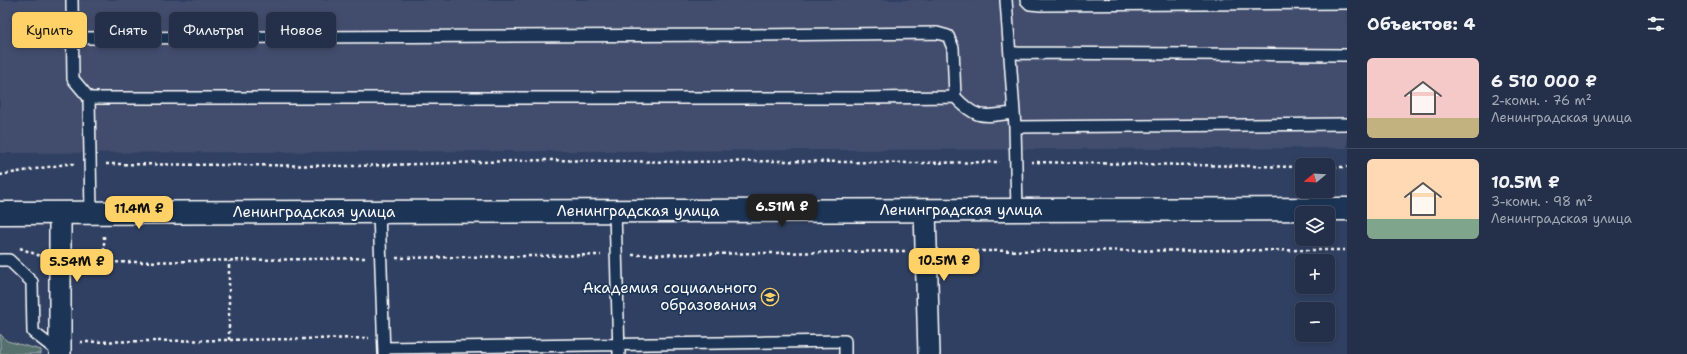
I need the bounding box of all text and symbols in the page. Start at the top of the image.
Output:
chip: Купить [12,12,87,48]
chip: Снять [95,12,161,48]
chip: Фильтры [169,12,258,48]
chip: Новое [266,12,336,48]
text: Объектов: 4 [1367,13,1476,35]
icon: filters [1645,13,1667,35]
text: 6 510 000 ₽ [1491,70,1597,92]
icon: home [1399,74,1447,122]
text: 2-комн. · 76 m² [1491,92,1592,109]
text: Ленинградская улица [1491,109,1632,126]
north arrow [1295,158,1335,198]
map controls [1295,158,1335,342]
text: 10.5M ₽ [1491,171,1560,193]
icon: home [1399,175,1447,223]
text: 3-комн. · 98 m² [1491,193,1593,210]
pin: 6.51M ₽ [745,194,819,228]
pin: 11.4M ₽ [102,196,176,230]
text: 6.51M ₽ [755,198,809,215]
text: 11.4M ₽ [114,200,164,217]
street label: Ленинградская улица [880,200,1043,220]
street label: Ленинградская улица [557,201,720,221]
street label: Ленинградская улица [233,202,396,222]
button: layers [1295,206,1335,246]
text: Ленинградская улица [1491,210,1632,227]
pin: 10.5M ₽ [907,248,981,282]
pin: 5.54M ₽ [40,249,114,283]
text: 10.5M ₽ [918,252,970,269]
text: 5.54M ₽ [49,253,105,270]
button: + [1295,254,1335,294]
place label: Академия социального образования [583,278,757,315]
school or university icon: Академия социального образования [760,287,780,307]
button: − [1295,302,1335,342]

